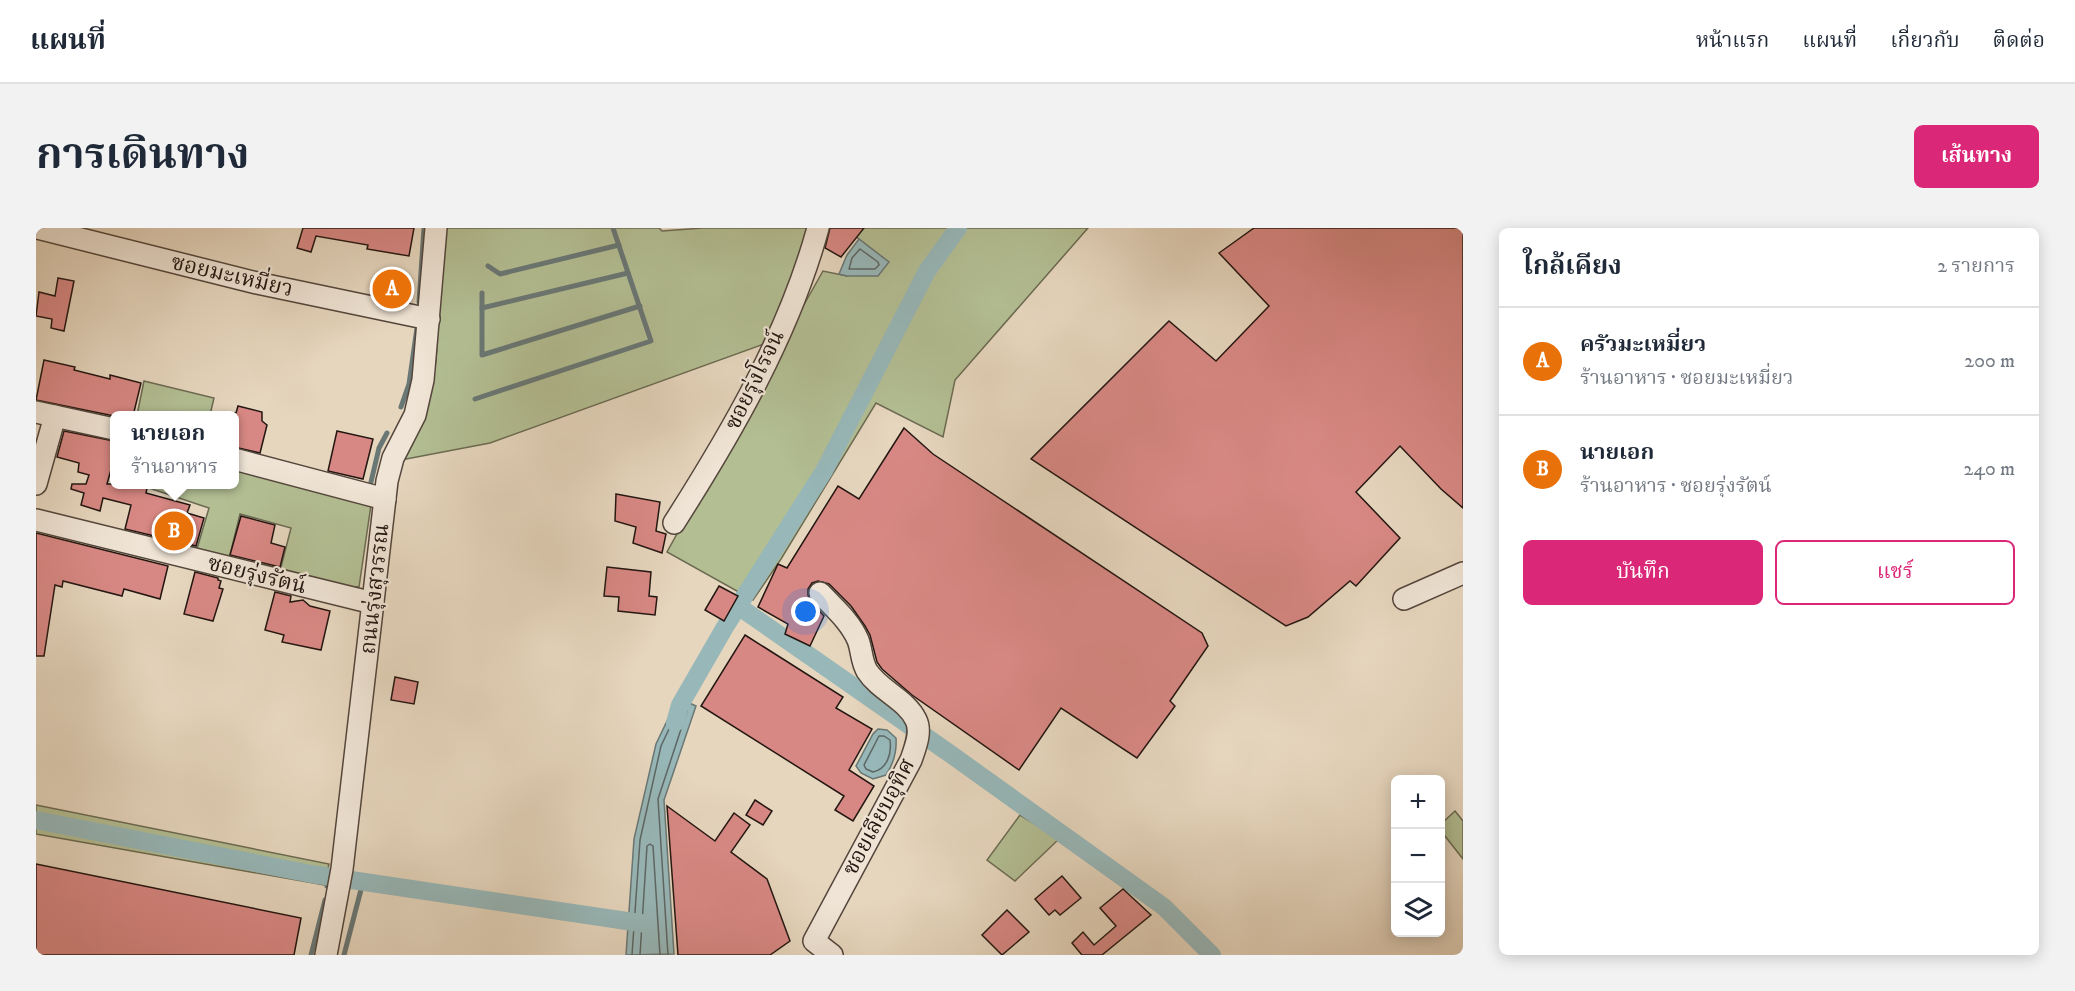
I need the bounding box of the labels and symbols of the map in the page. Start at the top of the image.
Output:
street label: ซอยมะเหมี่ยว [168,245,297,303]
pin: A [372,266,412,312]
street label: ซอยรุ่งโรจน์ [717,325,791,434]
pin: B [154,508,194,554]
street label: ถนนรุ่งสุวรรณ [355,522,395,656]
street label: ซอยรุ่งรัตน์ [205,550,309,600]
your location [791,597,820,626]
street label: ซอยเลียบอุทิศ [837,754,921,880]

